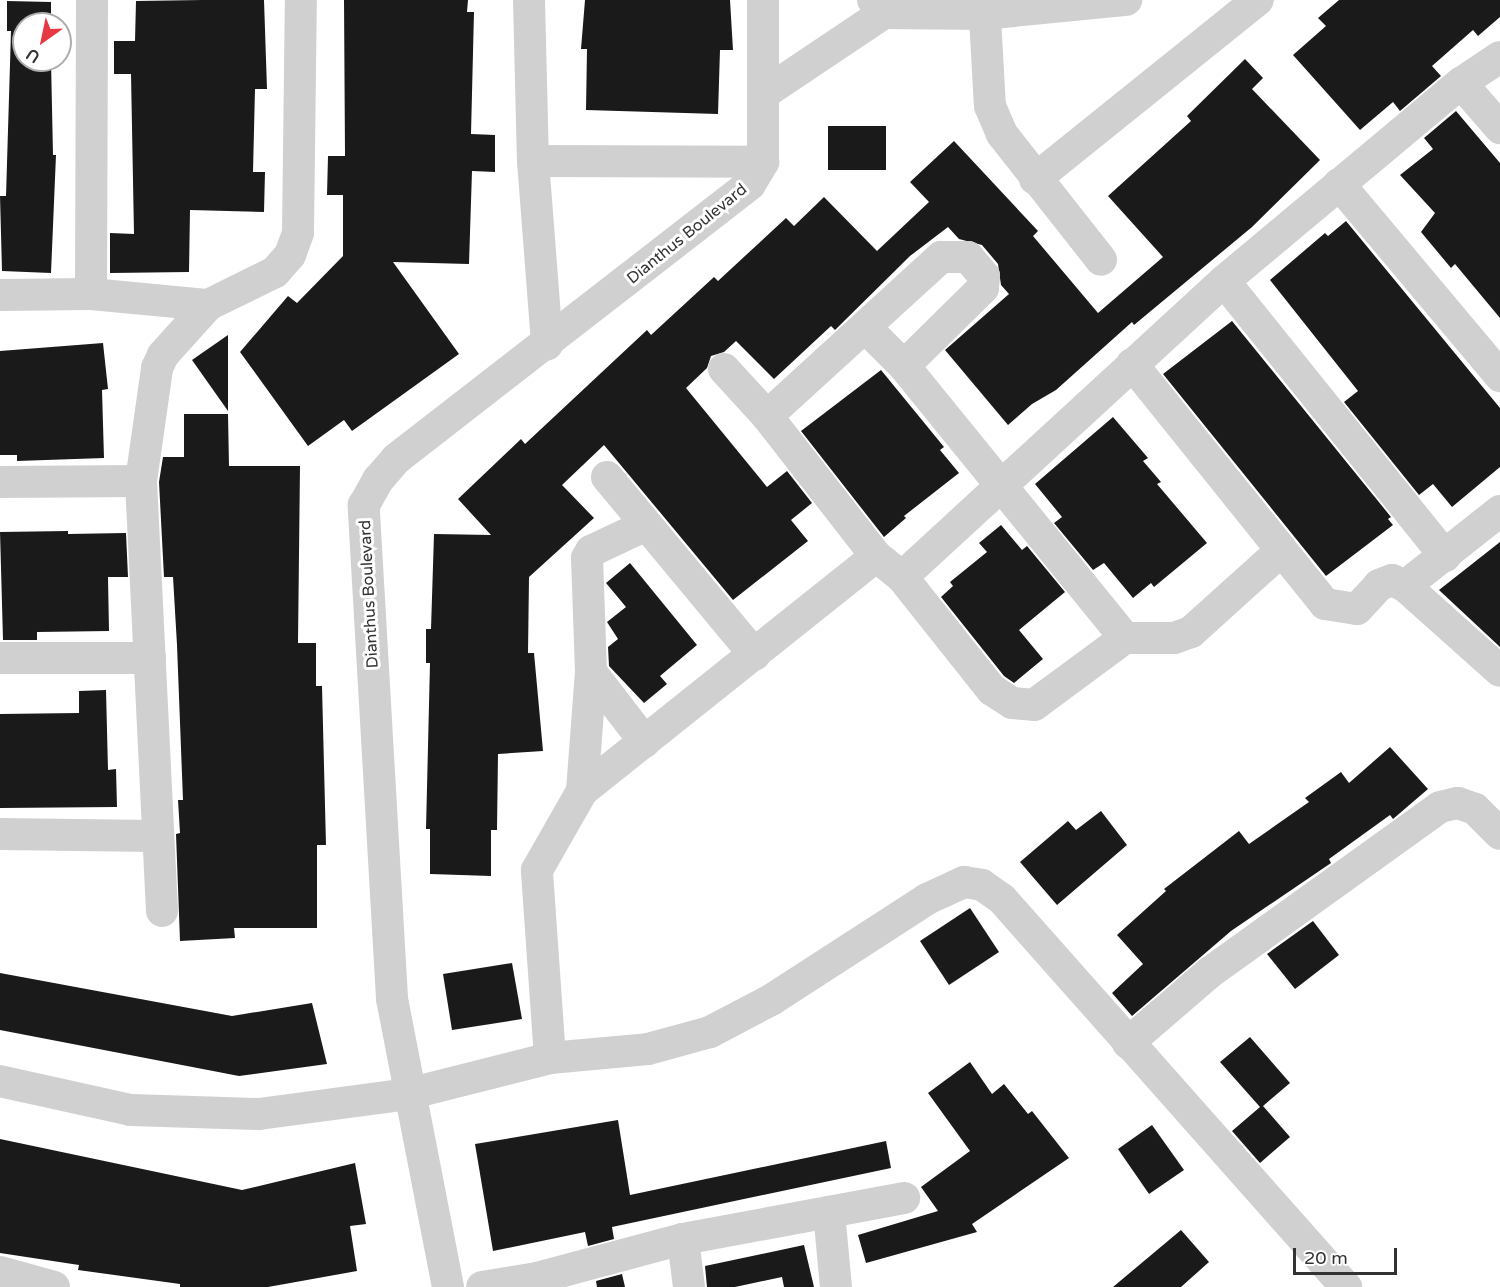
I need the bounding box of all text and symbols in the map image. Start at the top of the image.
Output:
north arrow [12,12,72,72]
text: U [23,44,44,67]
street label: Dianthus Boulevard [623,180,751,288]
street label: Dianthus Boulevard [356,519,382,669]
scale bar [1296,1236,1400,1274]
text: 20 m [1304,1247,1348,1269]

